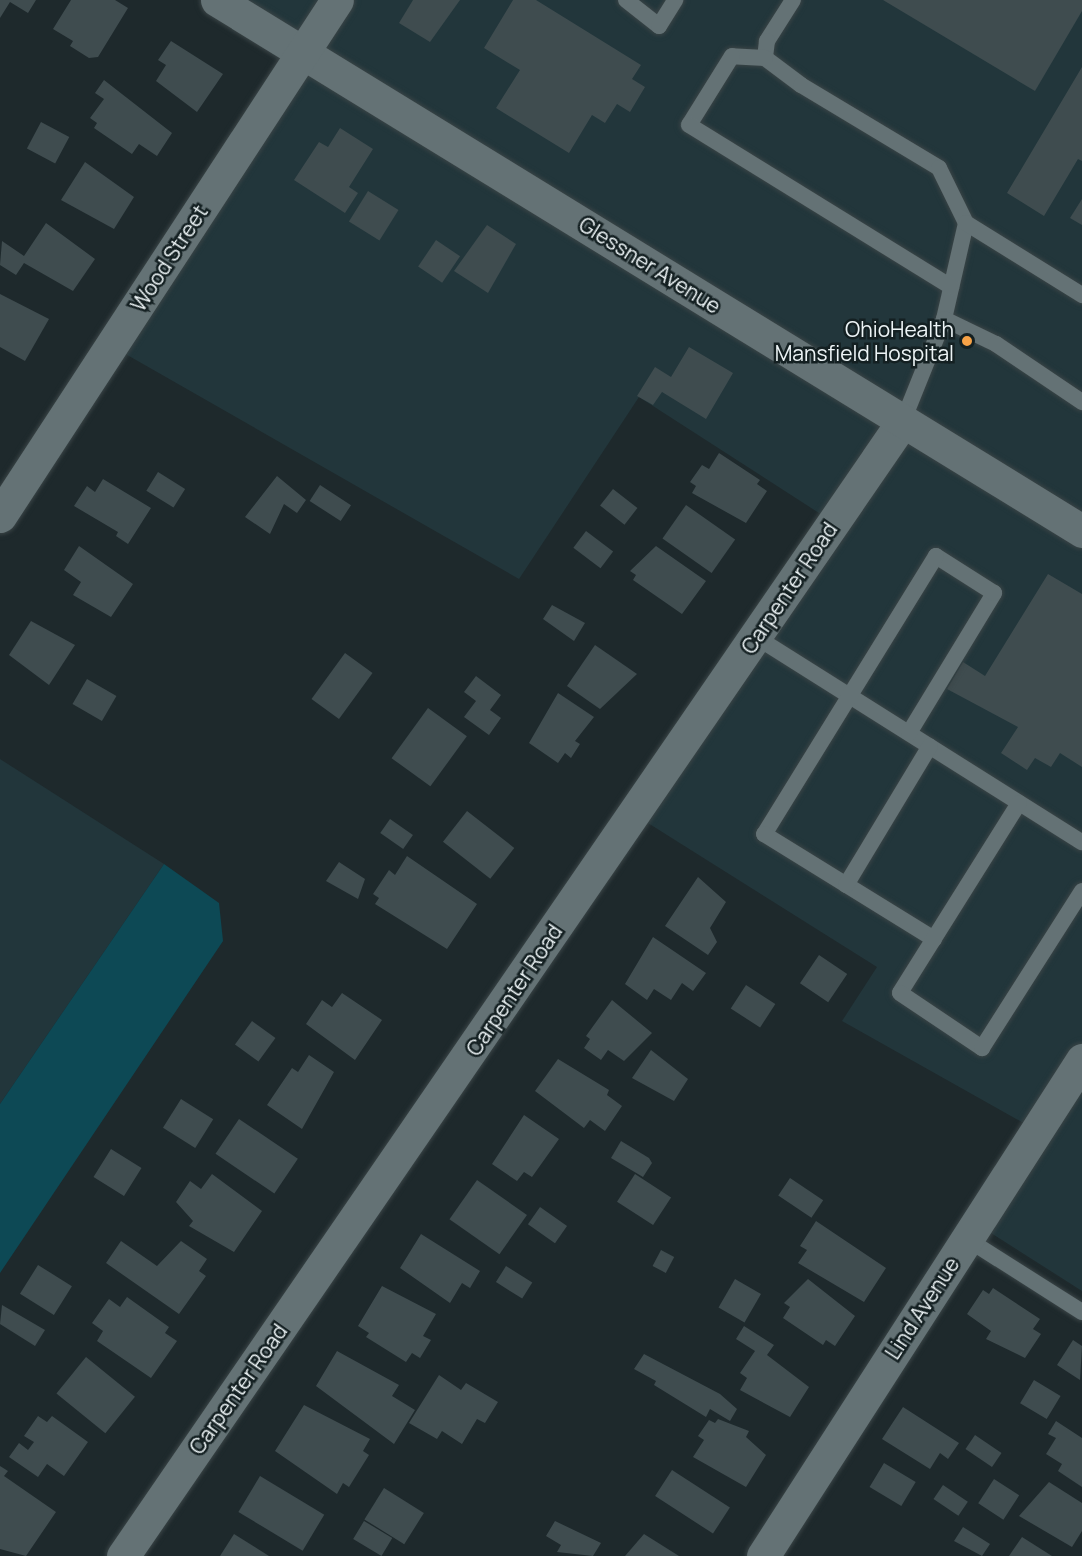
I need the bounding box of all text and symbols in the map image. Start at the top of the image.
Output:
street label: Wood Street [125,200,213,316]
street label: Glessner Avenue [574,211,726,319]
place label: OhioHealth Mansfield Hospital [775,316,954,366]
marker: OhioHealth Mansfield Hospital [958,332,976,350]
street label: Carpenter Road [736,518,842,658]
street label: Carpenter Road [461,920,567,1060]
street label: Lind Avenue [880,1252,964,1364]
street label: Carpenter Road [184,1319,292,1459]

